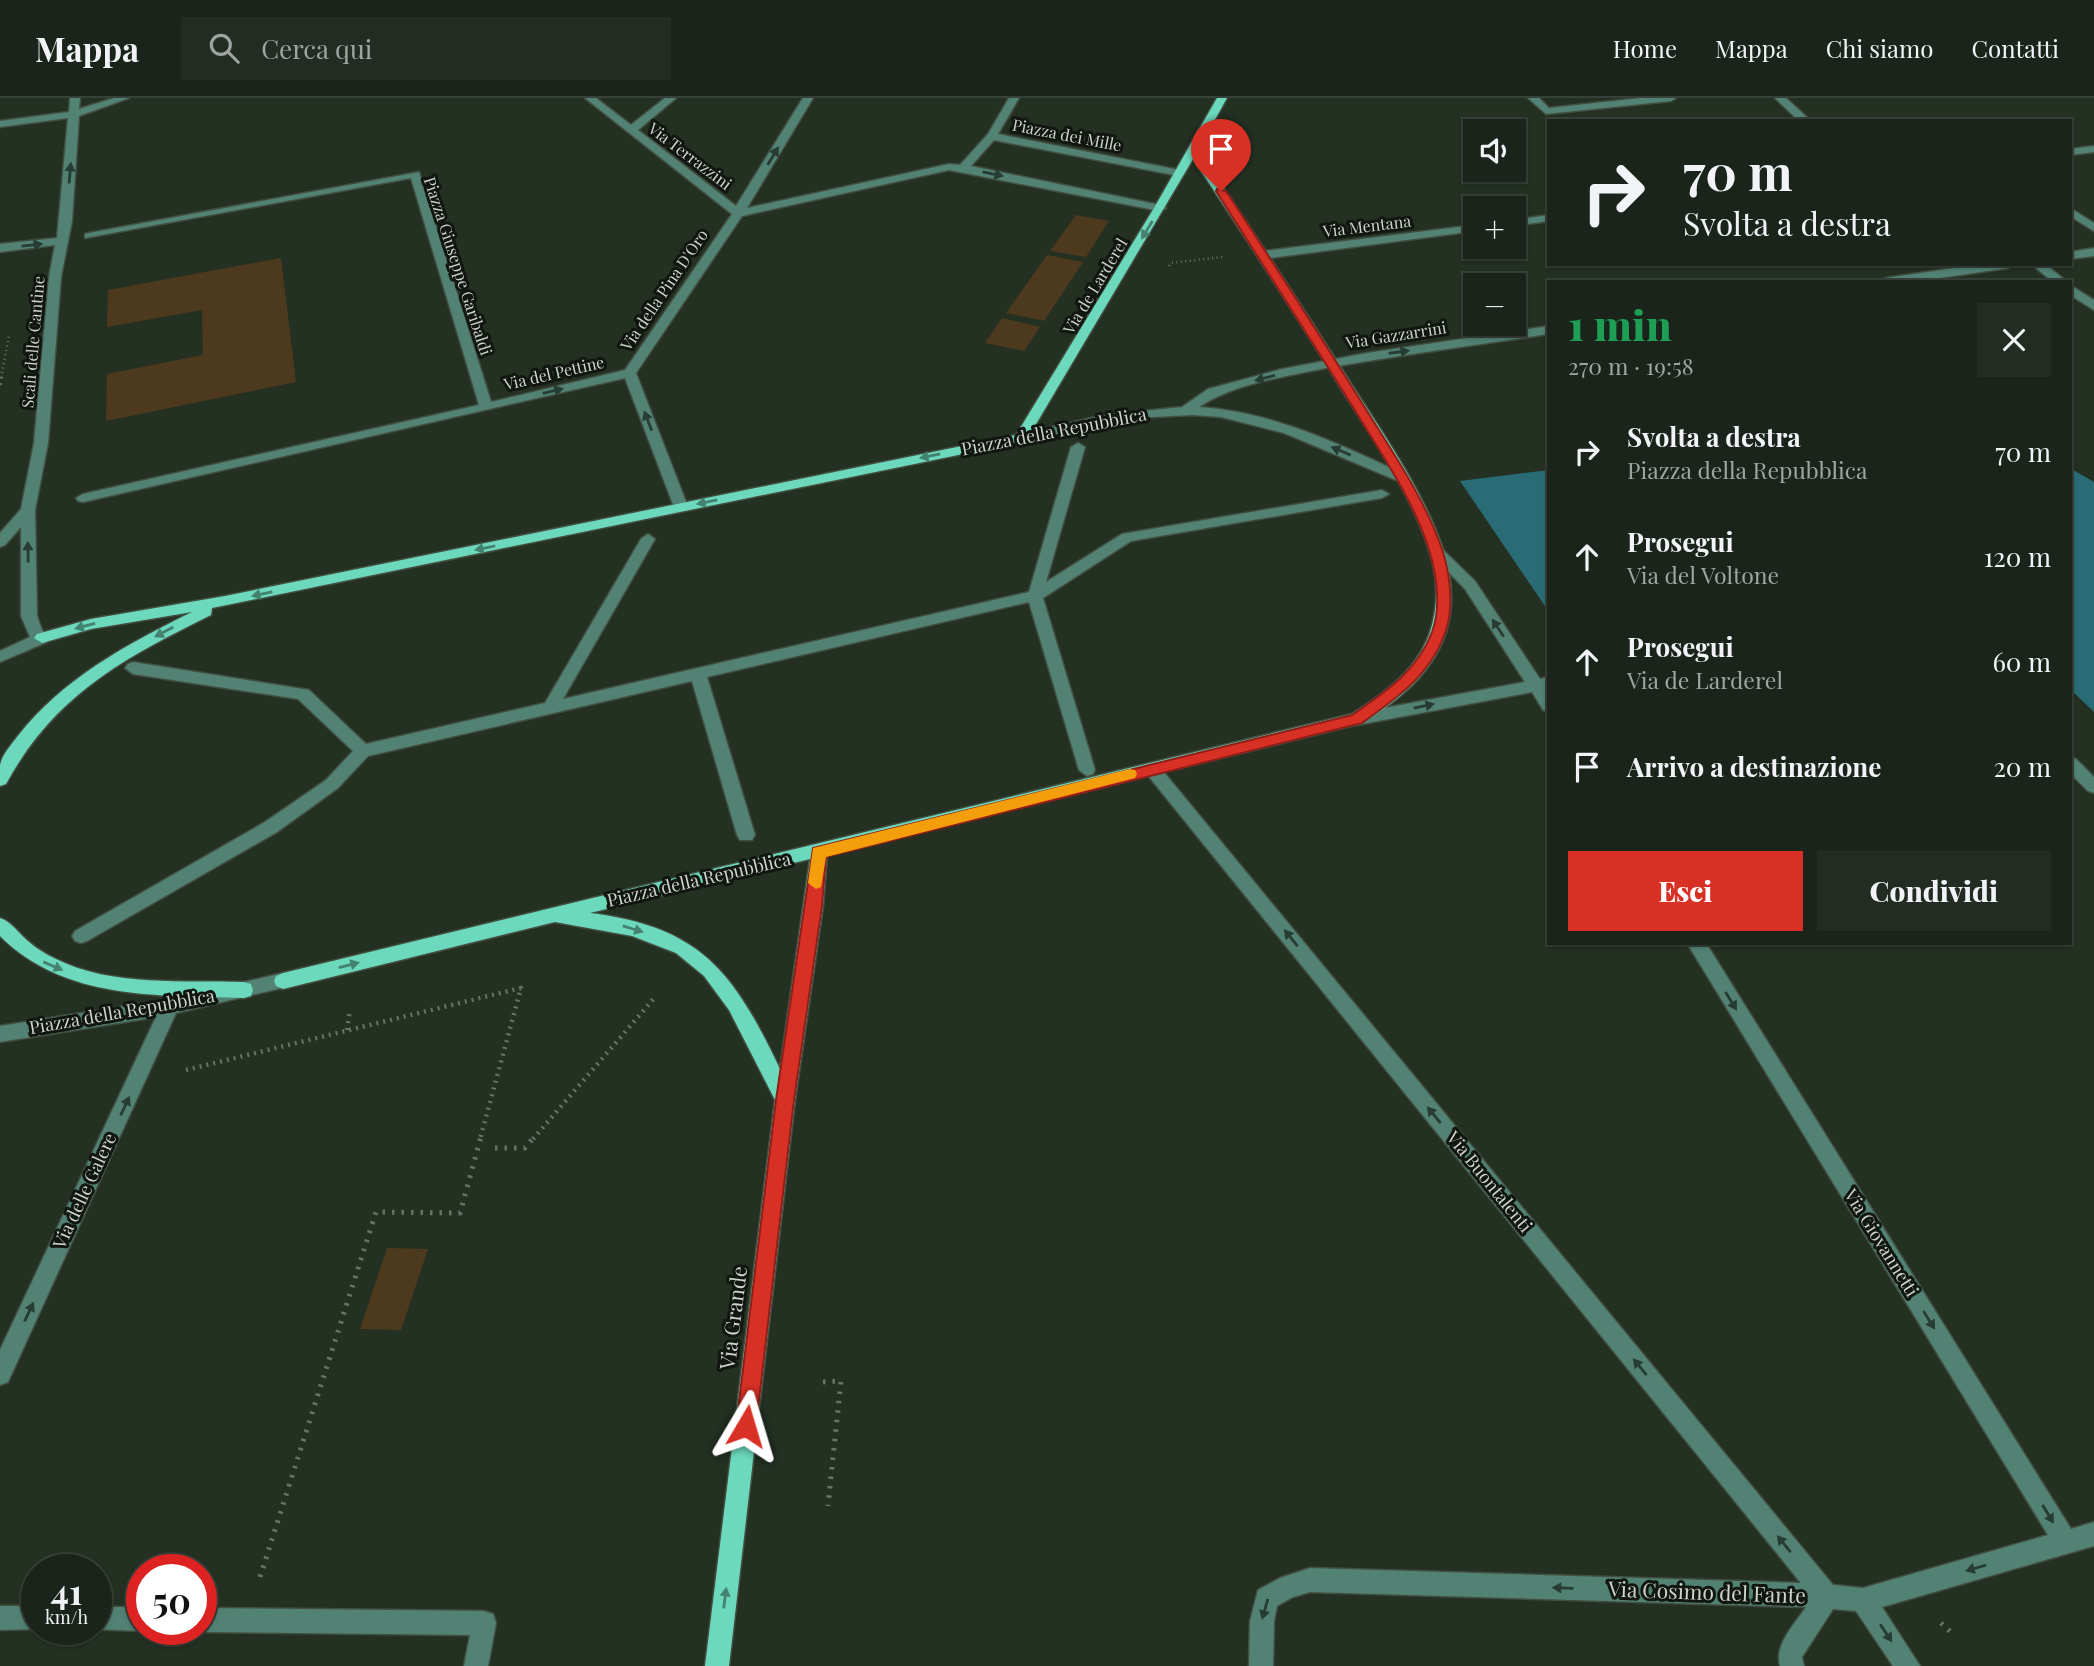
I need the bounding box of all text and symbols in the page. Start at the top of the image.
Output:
search box [181,17,671,80]
text: Mappa [35,26,139,70]
icon: search [205,29,243,67]
text: Cerca qui [261,31,372,66]
text: Home [1613,32,1677,64]
text: Mappa [1715,32,1788,64]
text: Chi siamo [1826,32,1933,64]
text: Contatti [1971,32,2059,64]
street label: Piazza dei Mille [1011,114,1123,155]
street label: Via Terrazzini [643,117,737,194]
pin [1191,119,1251,191]
map controls [1463,119,1526,336]
button: sound [1463,119,1526,182]
icon: arrive [1202,130,1240,168]
text: 70 m [1683,138,1793,203]
one-way arrow [767,146,779,165]
icon: right [1568,147,1659,238]
one-way arrow [65,162,76,184]
one-way arrow [982,168,1004,179]
street label: Piazza Giuseppe Garibaldi [420,174,497,358]
button: + [1463,196,1526,259]
text: Svolta a destra [1683,201,1891,244]
street label: Via Mentana [1321,210,1412,241]
one-way arrow [1140,220,1153,240]
street label: Via della Pina D'Oro [615,225,712,355]
street label: Via de Larderel [1057,233,1132,339]
one-way arrow [21,239,43,250]
button: − [1463,273,1526,336]
street label: Scali delle Cantine [16,275,49,409]
text: 1 min [1568,296,1672,352]
button: close [1977,303,2051,377]
street label: Via Gazzarrini [1343,316,1448,353]
one-way arrow [1388,346,1410,357]
text: 270 m · 19:58 [1568,350,1694,381]
street label: Via del Pettine [501,351,606,394]
one-way arrow [1254,373,1276,384]
one-way arrow [542,385,564,396]
street label: Piazza della Repubblica [959,401,1148,461]
one-way arrow [643,410,654,431]
text: Svolta a destra [1627,419,1801,454]
icon: right [1568,433,1606,471]
text: 70 m [1995,434,2051,469]
one-way arrow [1330,445,1351,456]
one-way arrow [919,451,941,462]
text: Piazza della Repubblica [1627,454,1867,485]
one-way arrow [696,496,718,507]
text: Prosegui [1627,524,1734,559]
icon: ahead [1568,538,1606,576]
text: 120 m [1984,539,2051,574]
one-way arrow [23,540,34,562]
one-way arrow [474,542,496,553]
text: Via del Voltone [1627,559,1779,590]
one-way arrow [251,588,273,599]
one-way arrow [1491,618,1504,638]
one-way arrow [74,621,96,632]
one-way arrow [154,626,174,638]
text: Prosegui [1627,629,1734,664]
icon: ahead [1568,643,1606,681]
text: 60 m [1992,644,2051,679]
text: Via de Larderel [1627,664,1783,695]
one-way arrow [1413,700,1435,711]
icon: arrive [1568,748,1606,786]
text: Arrivo a destinazione [1627,749,1881,784]
text: 20 m [1993,749,2051,784]
street label: Piazza della Repubblica [604,846,793,912]
button: Esci [1568,851,1803,931]
button: Condividi [1817,851,2051,931]
one-way arrow [622,924,643,935]
one-way arrow [1283,930,1298,948]
one-way arrow [338,959,360,970]
one-way arrow [42,961,63,972]
street label: Piazza della Repubblica [27,983,217,1039]
one-way arrow [1725,992,1738,1011]
one-way arrow [119,1096,130,1116]
one-way arrow [1427,1106,1442,1124]
street label: Via Buontalenti [1441,1125,1538,1237]
street label: Via delle Galere [46,1129,121,1253]
street label: Via Giovannetti [1839,1183,1924,1301]
street label: Via Grande [712,1264,752,1372]
one-way arrow [23,1302,35,1322]
one-way arrow [1922,1310,1935,1329]
one-way arrow [1633,1359,1648,1376]
position arrow [709,1389,783,1463]
one-way arrow [2041,1504,2054,1523]
one-way arrow [1776,1535,1791,1553]
speed limit sign: 50 [126,1554,217,1645]
one-way arrow [1966,1564,1987,1574]
text: 41 [51,1567,82,1614]
street label: Via Cosimo del Fante [1607,1574,1806,1608]
one-way arrow [1551,1582,1573,1594]
one-way arrow [720,1587,731,1609]
one-way arrow [1260,1598,1270,1619]
text: km/h [45,1605,88,1629]
one-way arrow [1879,1623,1892,1643]

